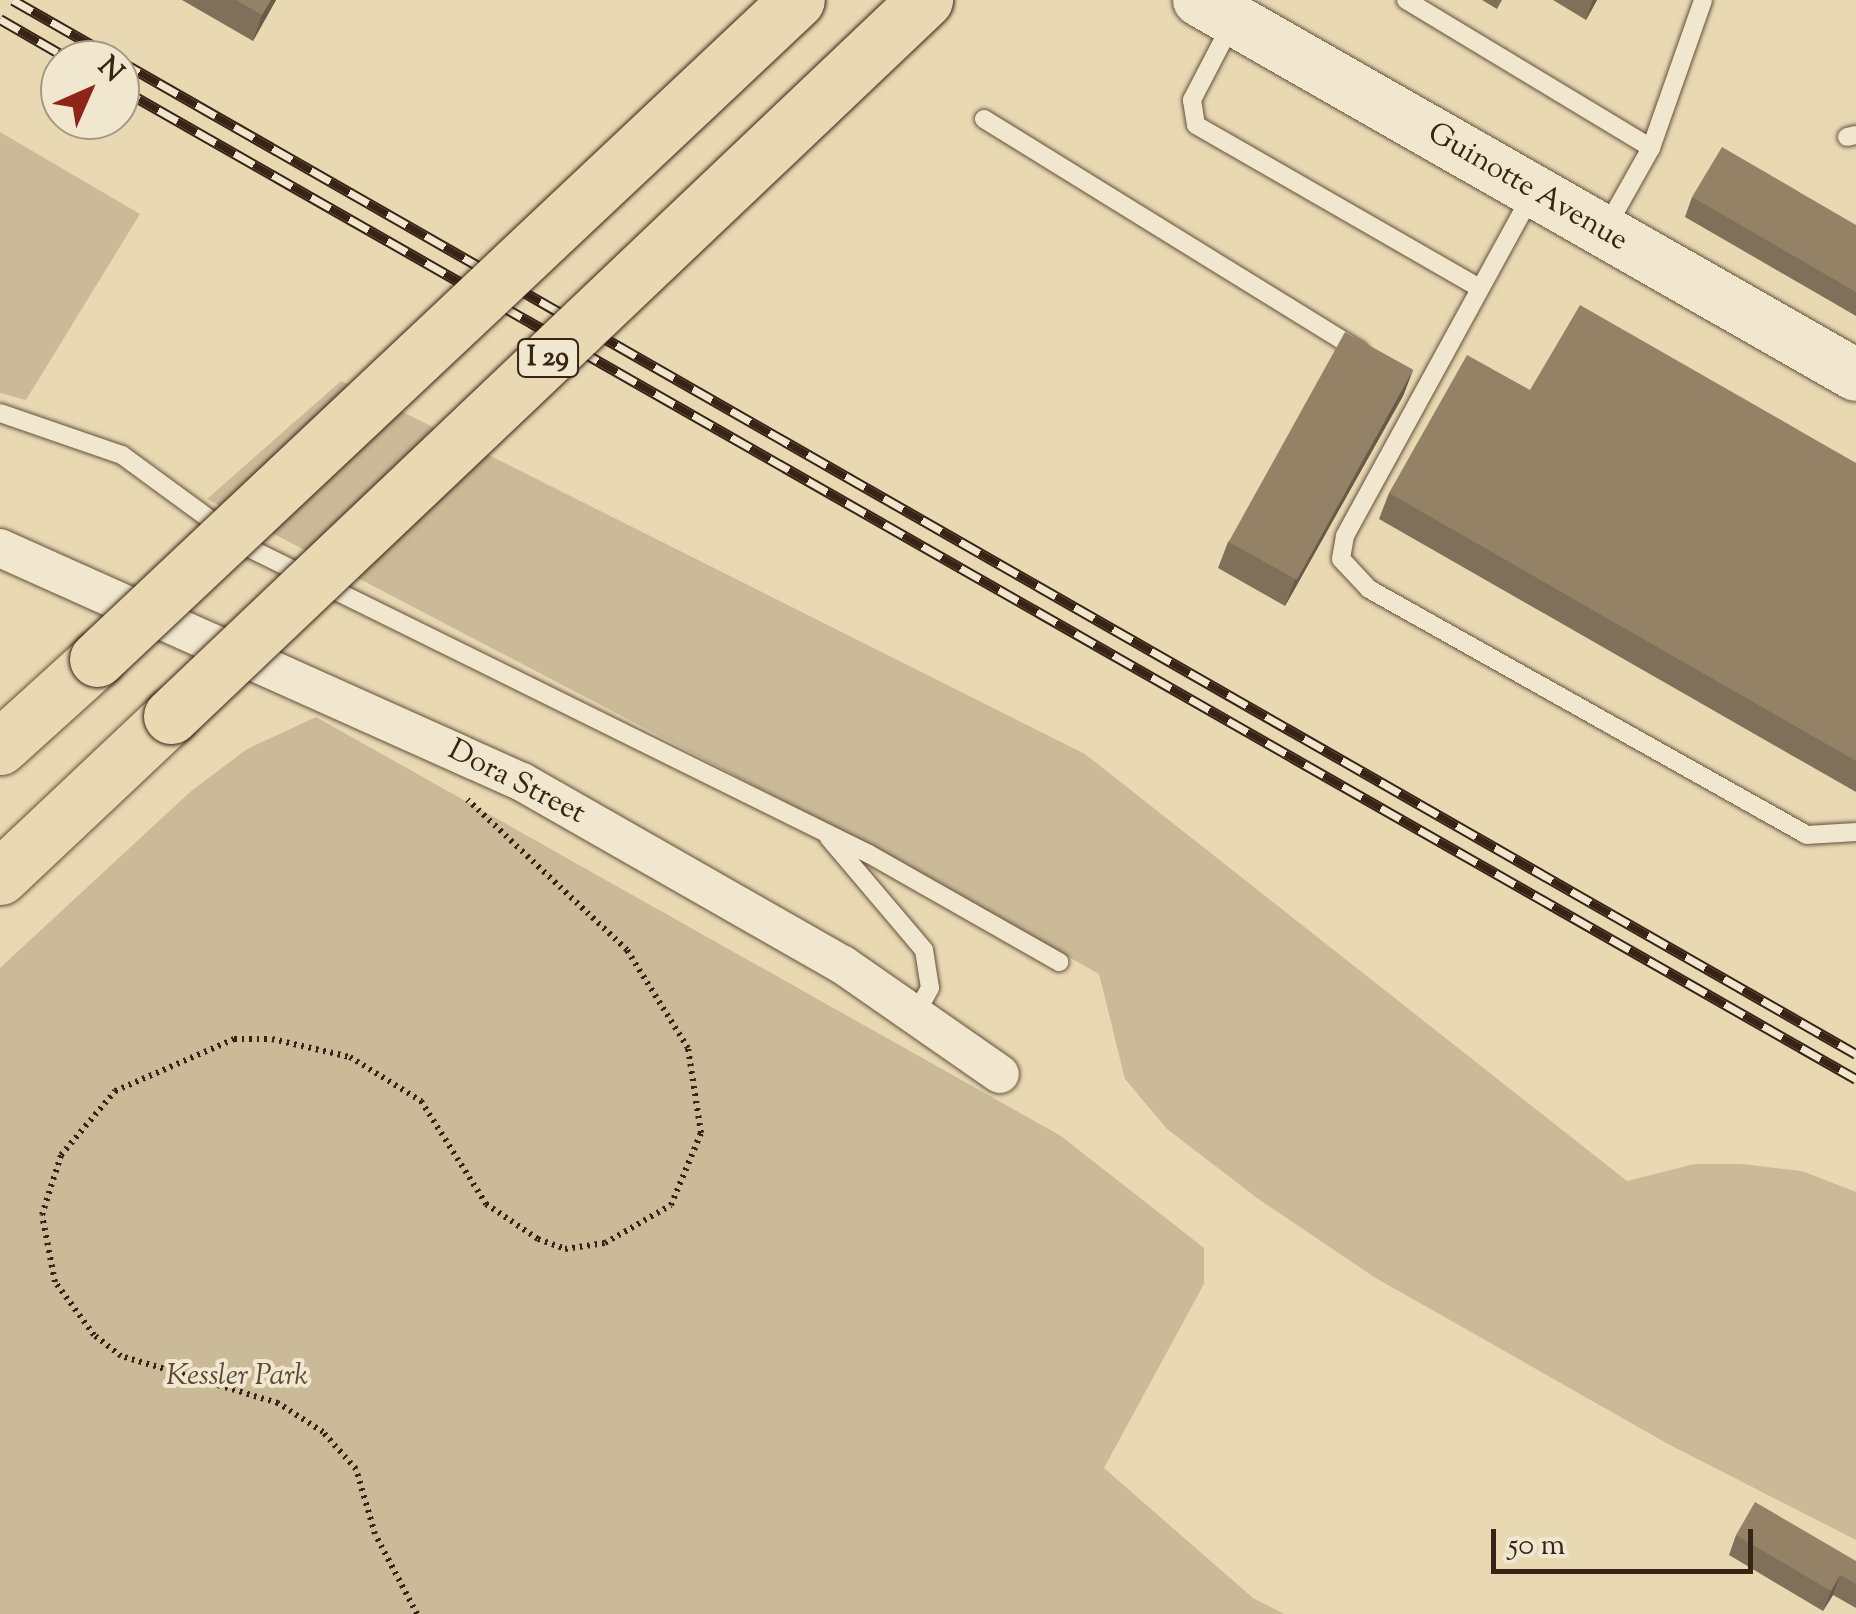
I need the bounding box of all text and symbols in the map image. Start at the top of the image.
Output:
north arrow [40,40,140,140]
text: N [88,48,132,92]
street label: Guinotte Avenue [1421,116,1633,260]
road number: I 29 [516,335,580,381]
street label: Dora Street [441,733,591,833]
park label: Kessler Park [166,1359,308,1395]
scale bar [1496,1509,1758,1571]
text: 50 m [1508,1525,1565,1568]

